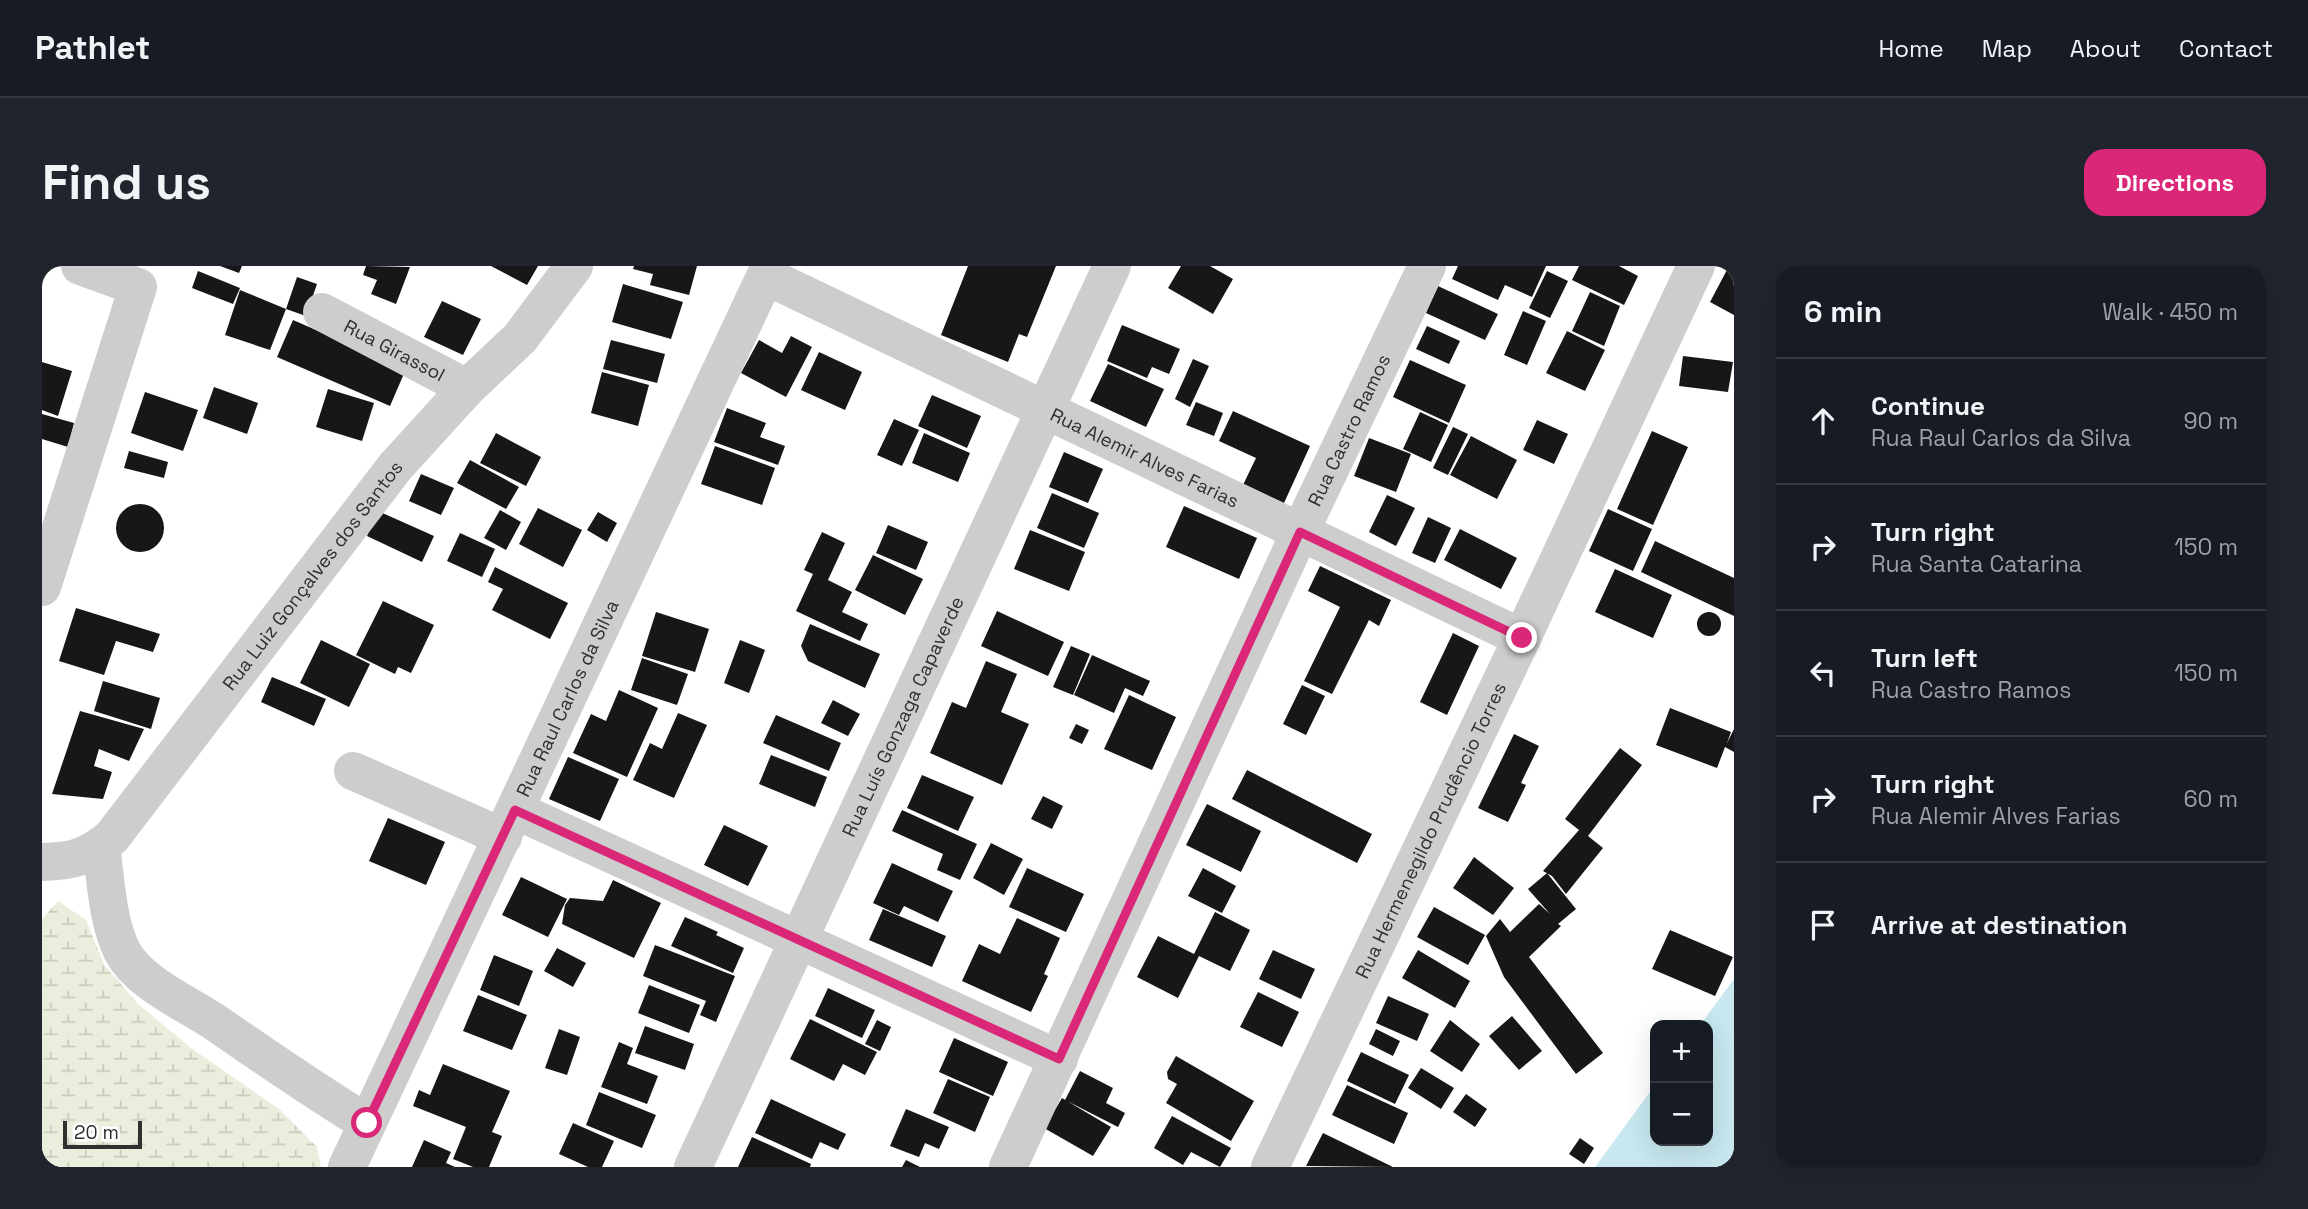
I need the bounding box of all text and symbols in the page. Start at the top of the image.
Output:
text: Pathlet [35,27,150,69]
text: Home [1878,33,1944,64]
text: Map [1982,33,2032,64]
text: About [2070,33,2141,64]
text: Contact [2179,33,2273,64]
button: Directions [2084,149,2266,216]
text: Find us [42,151,211,213]
text: 6 min [1804,292,1882,331]
text: Walk · 450 m [2102,297,2238,327]
street label: Rua Girassol [340,313,450,387]
street label: Rua Castro Ramos [1302,350,1396,510]
text: Continue [1871,389,1985,423]
street label: Rua Alemir Alves Farias [1046,402,1243,513]
icon: ahead [1804,402,1842,440]
text: 90 m [2183,406,2238,436]
text: Rua Raul Carlos da Silva [1871,423,2131,453]
street label: Rua Luiz Gonçalves dos Santos [216,455,408,695]
text: Turn right [1871,515,1995,549]
icon: right [1804,528,1842,566]
text: 150 m [2174,532,2238,562]
text: Rua Santa Catarina [1871,549,2082,579]
street label: Rua Luís Gonzaga Capaverde [836,592,969,841]
street label: Rua Raul Carlos da Silva [510,595,624,801]
route end [1506,622,1537,653]
text: Turn left [1871,641,1978,675]
icon: left [1804,654,1842,692]
text: 150 m [2174,658,2238,688]
text: Rua Castro Ramos [1871,675,2071,705]
street label: Rua Hermenegildo Prudêncio Torres [1349,678,1512,982]
text: Turn right [1871,767,1995,801]
icon: right [1804,780,1842,818]
text: 60 m [2183,784,2238,814]
text: Rua Alemir Alves Farias [1871,801,2121,831]
icon: arrive [1804,906,1842,944]
text: Arrive at destination [1871,908,2128,942]
map controls [1650,1020,1713,1146]
button: + [1650,1020,1713,1083]
button: − [1650,1083,1713,1146]
route start [351,1107,382,1138]
scale bar [63,1118,142,1150]
text: 20 m [74,1120,119,1145]

